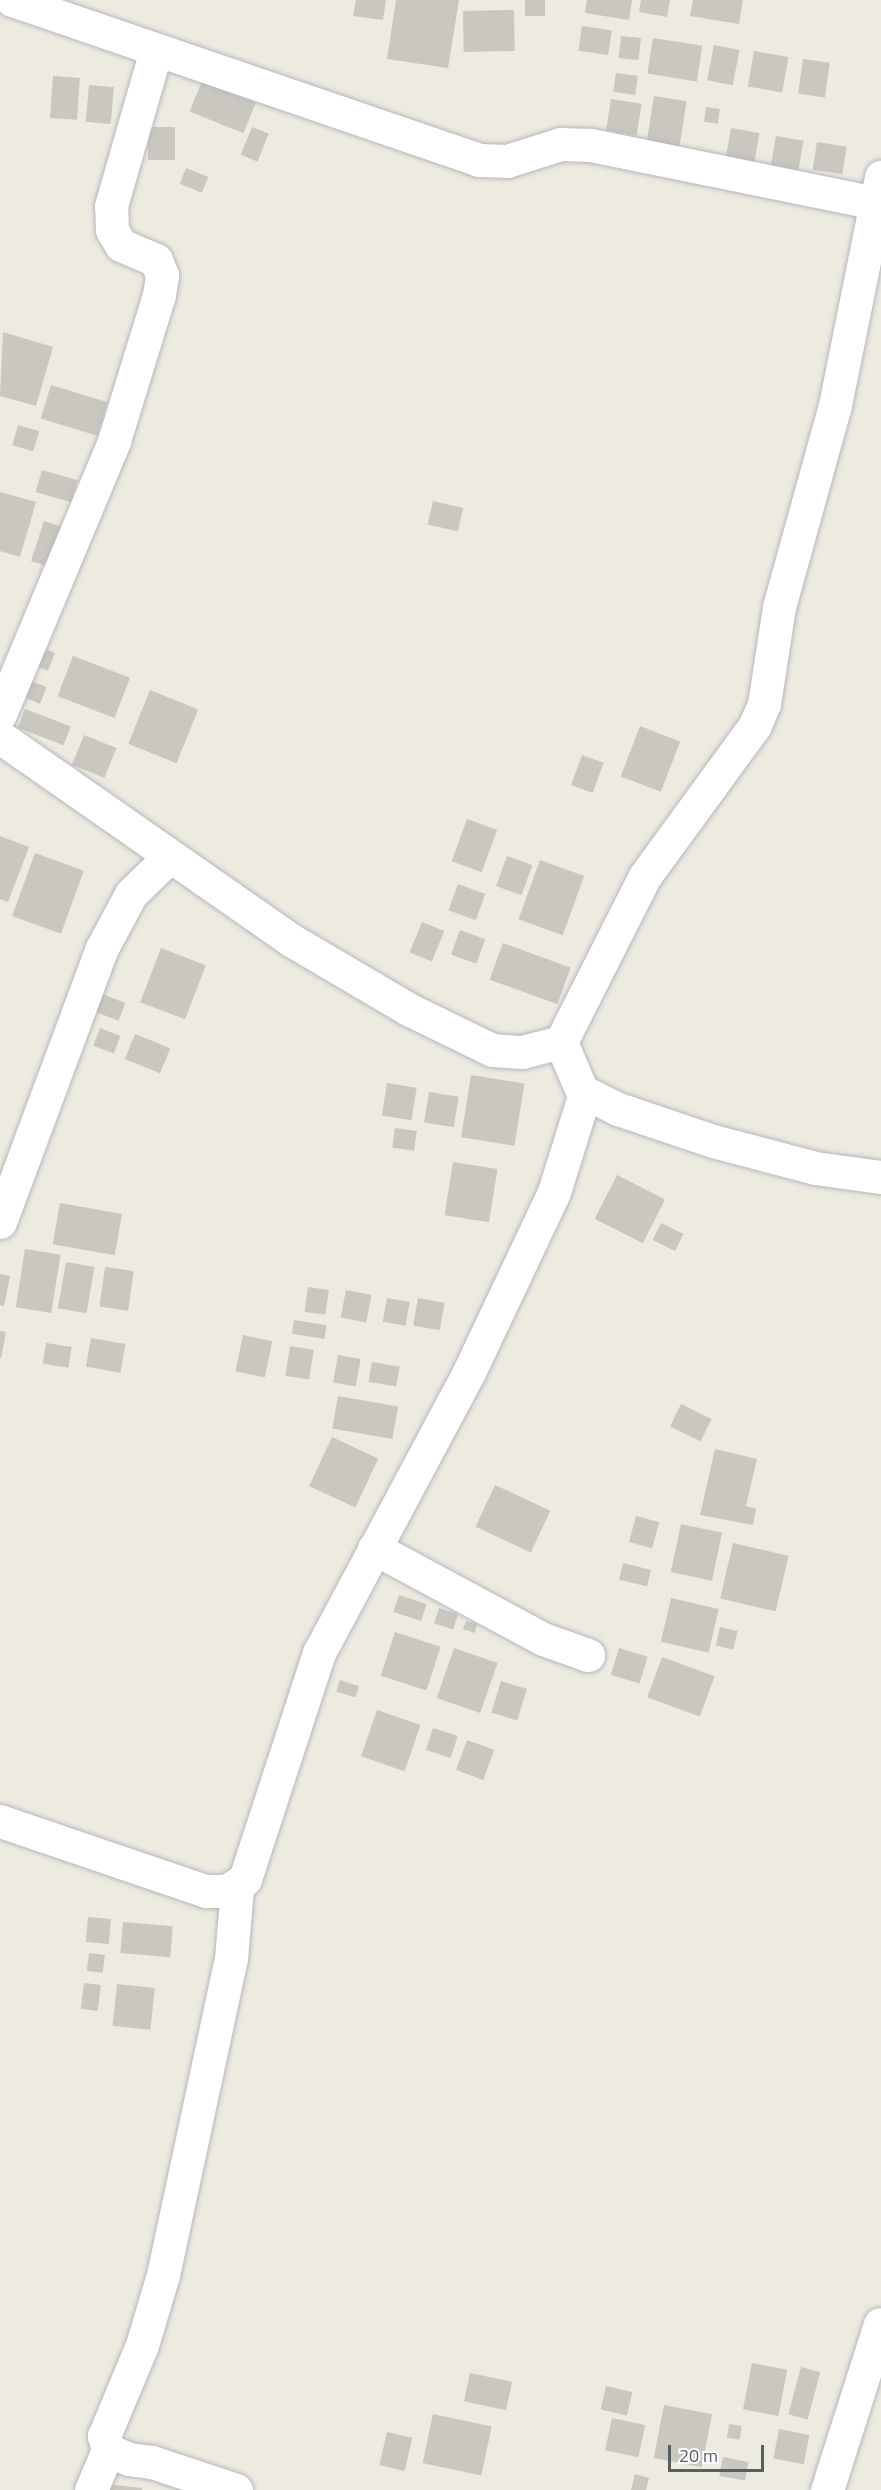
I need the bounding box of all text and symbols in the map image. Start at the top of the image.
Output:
scale bar [671,2433,767,2471]
text: 20 m [679,2442,718,2469]

